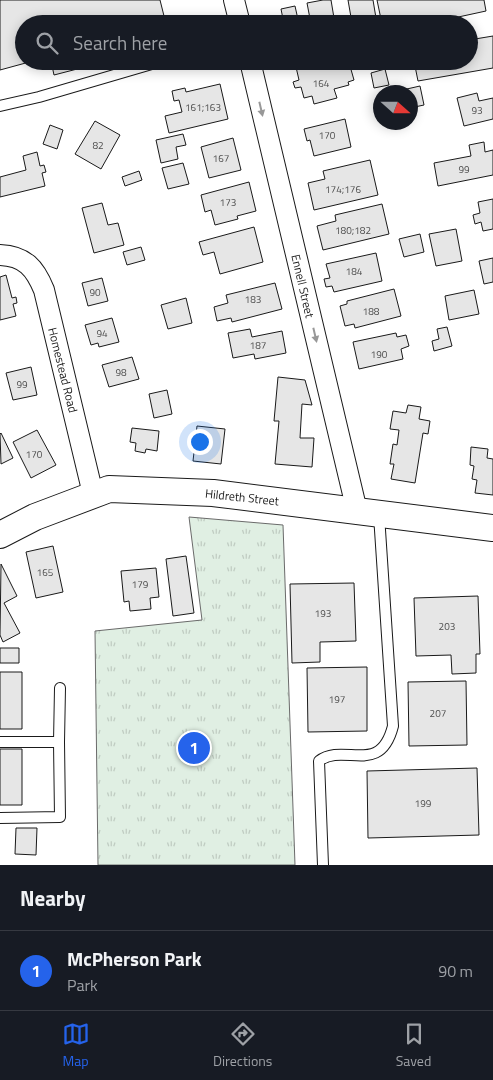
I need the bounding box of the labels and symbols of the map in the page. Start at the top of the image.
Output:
house number: 164 [313,76,330,91]
north arrow [373,85,418,130]
house number: 161;163 [185,100,221,115]
one-way arrow [257,101,265,116]
house number: 93 [471,103,483,118]
house number: 170 [319,128,336,143]
house number: 82 [92,138,104,153]
house number: 167 [213,151,229,166]
house number: 99 [458,162,470,177]
house number: 174;176 [325,182,361,197]
house number: 173 [220,195,236,210]
house number: 180;182 [335,223,371,238]
street label: Ennell Street [286,252,320,320]
house number: 184 [346,264,363,279]
house number: 90 [89,285,101,300]
house number: 183 [245,292,261,307]
house number: 188 [363,304,380,319]
street label: Homestead Road [43,325,83,415]
house number: 94 [96,326,108,341]
one-way arrow [311,327,319,342]
house number: 187 [250,338,266,353]
house number: 190 [371,347,388,362]
house number: 98 [115,365,127,380]
house number: 99 [16,377,28,392]
your location [187,429,213,455]
house number: 170 [26,447,43,462]
street label: Hildreth Street [204,484,281,510]
house number: 165 [37,565,54,580]
house number: 179 [132,577,149,592]
house number: 193 [315,606,331,621]
house number: 203 [439,619,455,634]
house number: 197 [329,692,345,707]
house number: 207 [430,706,446,721]
pin: 1 [178,729,210,767]
house number: 199 [415,796,432,811]

